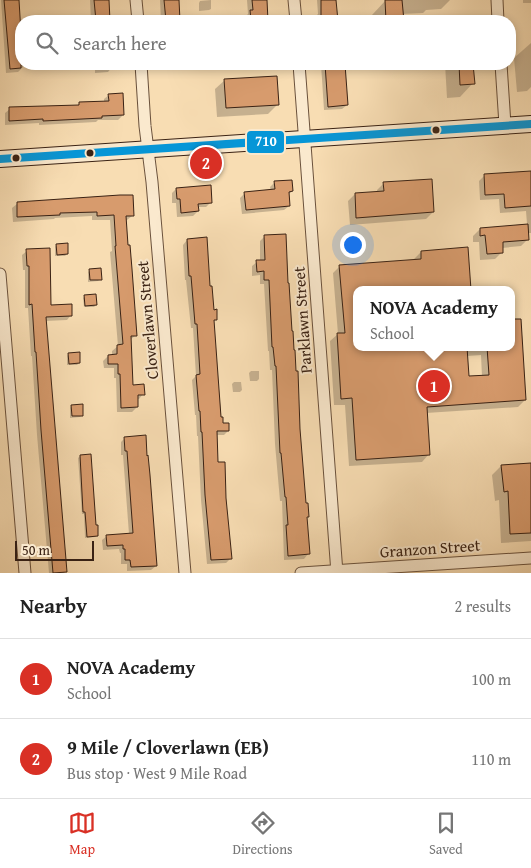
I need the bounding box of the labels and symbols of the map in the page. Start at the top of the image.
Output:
unlabelled marker [431,125,441,135]
line badge: 710 [246,130,285,154]
text: 710 [255,131,277,151]
pin: 2 [190,144,222,182]
unlabelled marker [85,148,95,158]
unlabelled marker [11,153,21,163]
your location [340,232,366,258]
street label: Cloverlawn Street [130,259,164,380]
street label: Parklawn Street [286,265,318,374]
pin: 1 [418,367,450,405]
street label: Granzon Street [379,532,481,563]
scale bar [15,538,94,561]

